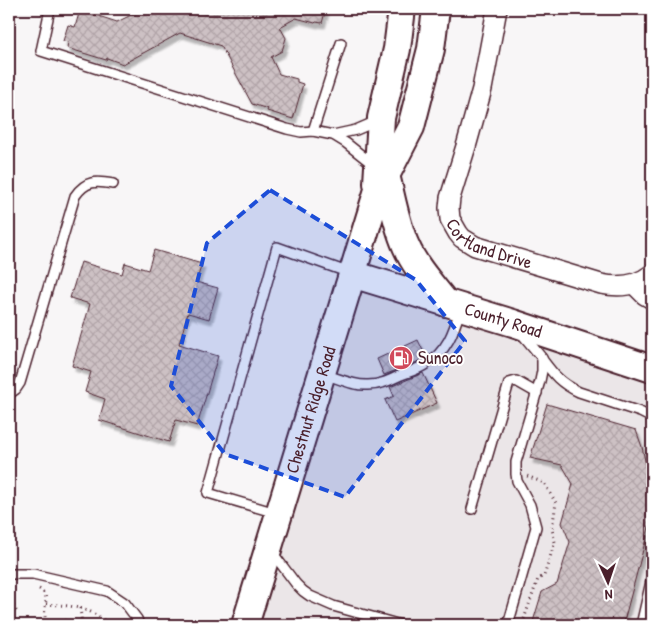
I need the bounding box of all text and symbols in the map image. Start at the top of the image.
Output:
street label: Cortland Drive [440,214,535,274]
street label: County Road [461,296,545,344]
street label: Chestnut Ridge Road [279,343,341,476]
fuel station icon: Sunoco [388,345,414,371]
place label: Sunoco [418,345,463,370]
north arrow [584,556,634,606]
text: N [604,586,613,605]

